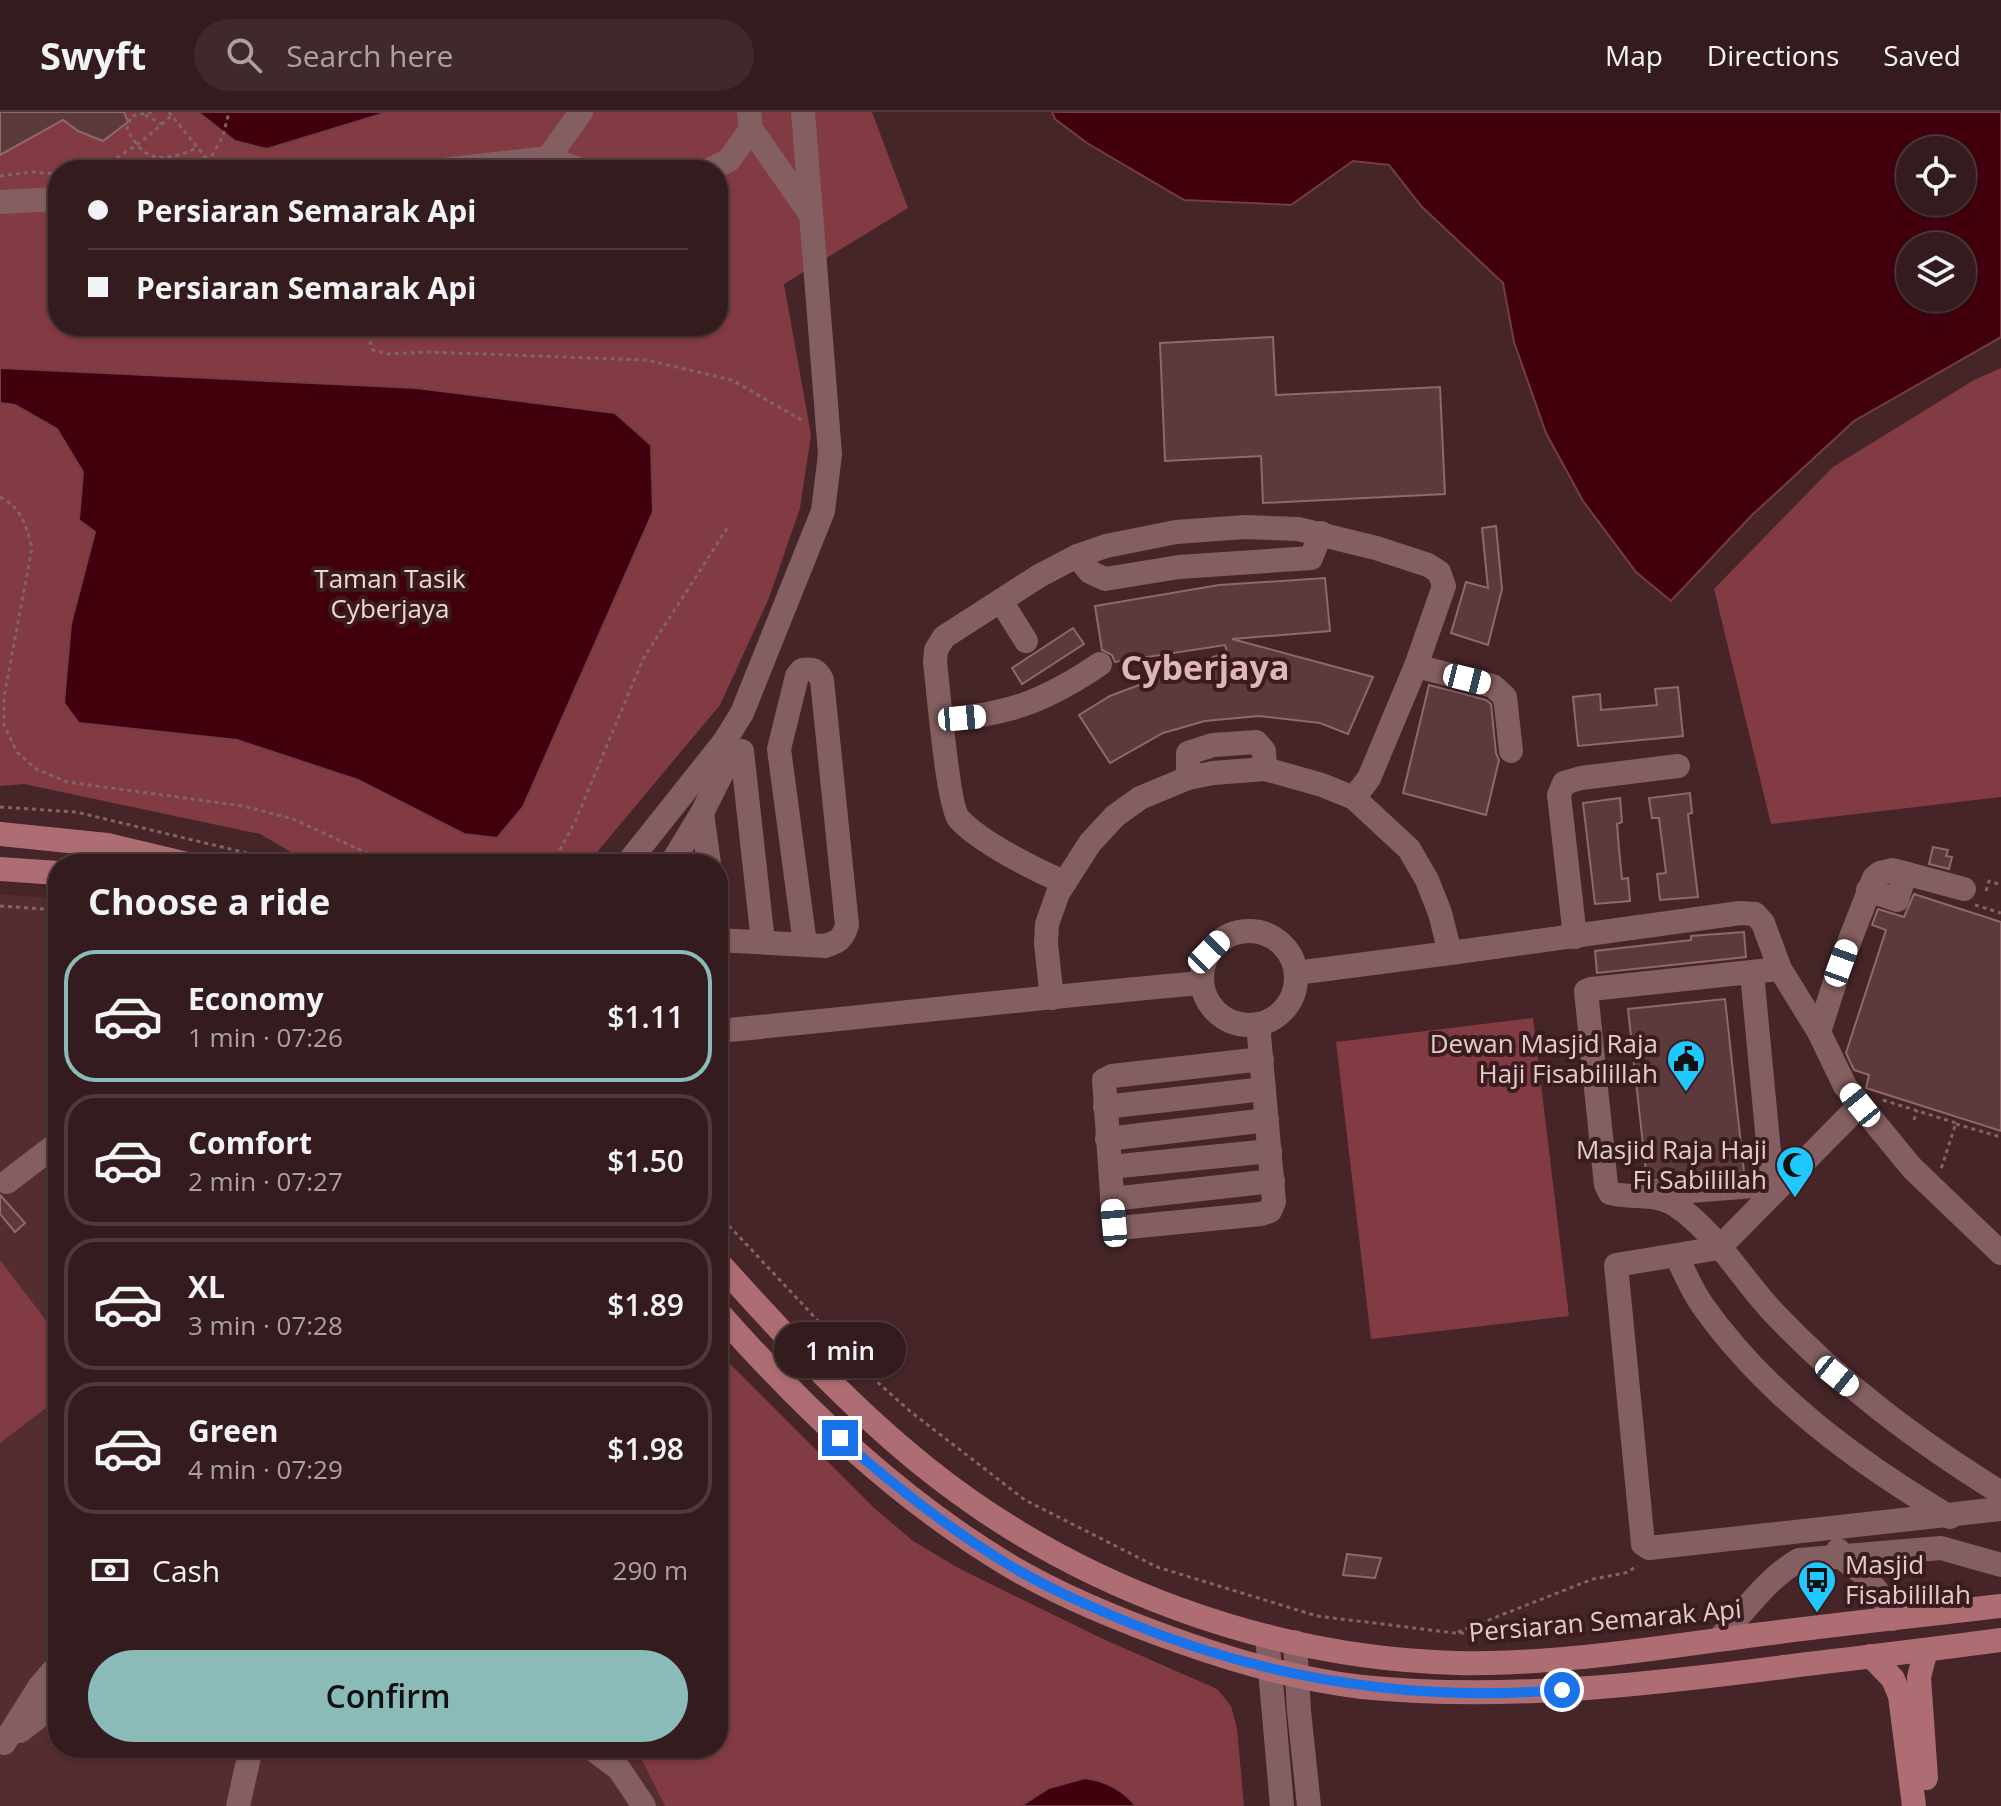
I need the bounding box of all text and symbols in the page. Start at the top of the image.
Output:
search box [194,19,754,91]
text: Swyft [40,29,146,81]
icon: search [222,33,266,77]
text: Search here [286,35,453,76]
text: Map [1605,36,1663,74]
text: Directions [1707,36,1839,74]
text: Saved [1883,36,1961,74]
map controls [1896,136,1976,312]
button: locate [1896,136,1976,216]
text: Persiaran Semarak Api [136,190,476,231]
button: layers [1896,232,1976,312]
text: Persiaran Semarak Api [136,267,476,308]
park label: Taman Tasik Cyberjaya [314,560,466,626]
district label: Cyberjaya [1121,644,1289,690]
car [1441,662,1493,696]
car [937,704,987,732]
text: Choose a ride [88,877,330,926]
car [1184,926,1234,978]
car [1822,936,1860,990]
text: Economy [188,978,324,1019]
icon: car [92,980,164,1052]
text: $1.11 [607,996,684,1037]
text: 1 min · 07:26 [188,1019,343,1055]
place label: Dewan Masjid Raja Haji Fisabilillah [1430,1025,1658,1091]
public building icon: Dewan Masjid Raja Haji Fisabilillah [1665,1038,1707,1093]
car [1836,1079,1884,1131]
text: Comfort [188,1122,312,1163]
icon: car [92,1124,164,1196]
place label: Masjid Raja Haji Fi Sabilillah [1576,1131,1767,1197]
text: $1.50 [607,1140,684,1181]
mosque icon: Masjid Raja Haji Fi Sabilillah [1774,1144,1816,1199]
text: 2 min · 07:27 [188,1163,343,1199]
car [1100,1198,1128,1248]
text: XL [188,1266,225,1307]
icon: car [92,1268,164,1340]
text: $1.89 [607,1284,684,1325]
text: 3 min · 07:28 [188,1307,343,1343]
callout: 1 min [774,1322,906,1378]
text: 1 min [805,1332,875,1368]
car [1811,1352,1863,1400]
text: Green [188,1410,279,1451]
icon: car [92,1412,164,1484]
route end [822,1420,858,1456]
text: $1.98 [607,1428,684,1469]
text: 4 min · 07:29 [188,1451,343,1487]
place label: Masjid Fisabilillah [1845,1546,1971,1612]
icon: cash [88,1548,132,1592]
text: Cash [152,1550,220,1591]
text: 290 m [613,1552,688,1588]
bus stop icon: Masjid Fisabilillah [1796,1559,1838,1614]
street label: Persiaran Semarak Api [1467,1590,1743,1650]
button: Confirm [88,1650,688,1742]
route start [1544,1672,1580,1708]

